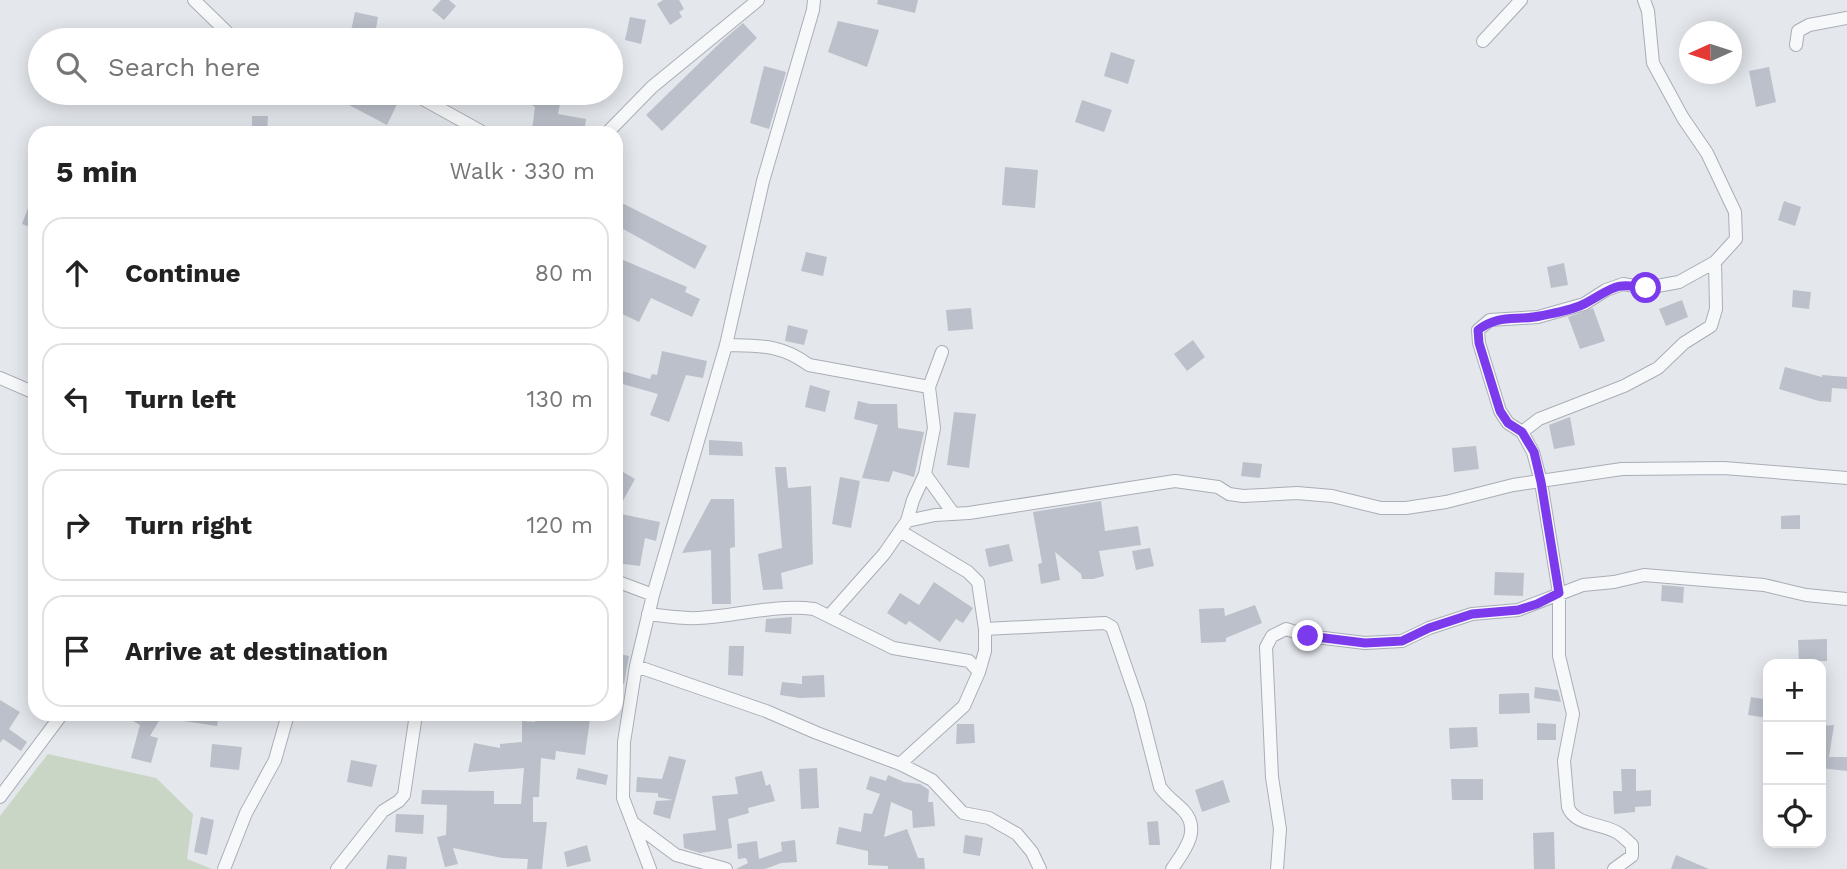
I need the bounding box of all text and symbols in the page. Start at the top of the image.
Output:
north arrow [1679,21,1742,84]
search box [28,28,623,105]
icon: search [52,48,90,86]
text: Search here [108,52,260,82]
text: 5 min [56,154,138,189]
text: Walk · 330 m [449,158,595,185]
icon: ahead [58,254,96,292]
text: Continue [125,258,241,288]
text: 80 m [535,260,593,287]
route start [1630,272,1661,303]
icon: left [58,380,96,418]
text: Turn left [125,384,236,414]
text: 130 m [527,386,593,413]
icon: right [58,506,96,544]
text: Turn right [125,510,252,540]
text: 120 m [527,512,593,539]
route end [1292,620,1323,651]
icon: arrive [58,632,96,670]
text: Arrive at destination [125,636,388,666]
map controls [1763,659,1826,848]
button: + [1763,659,1826,722]
button: − [1763,722,1826,785]
button: locate [1763,785,1826,848]

